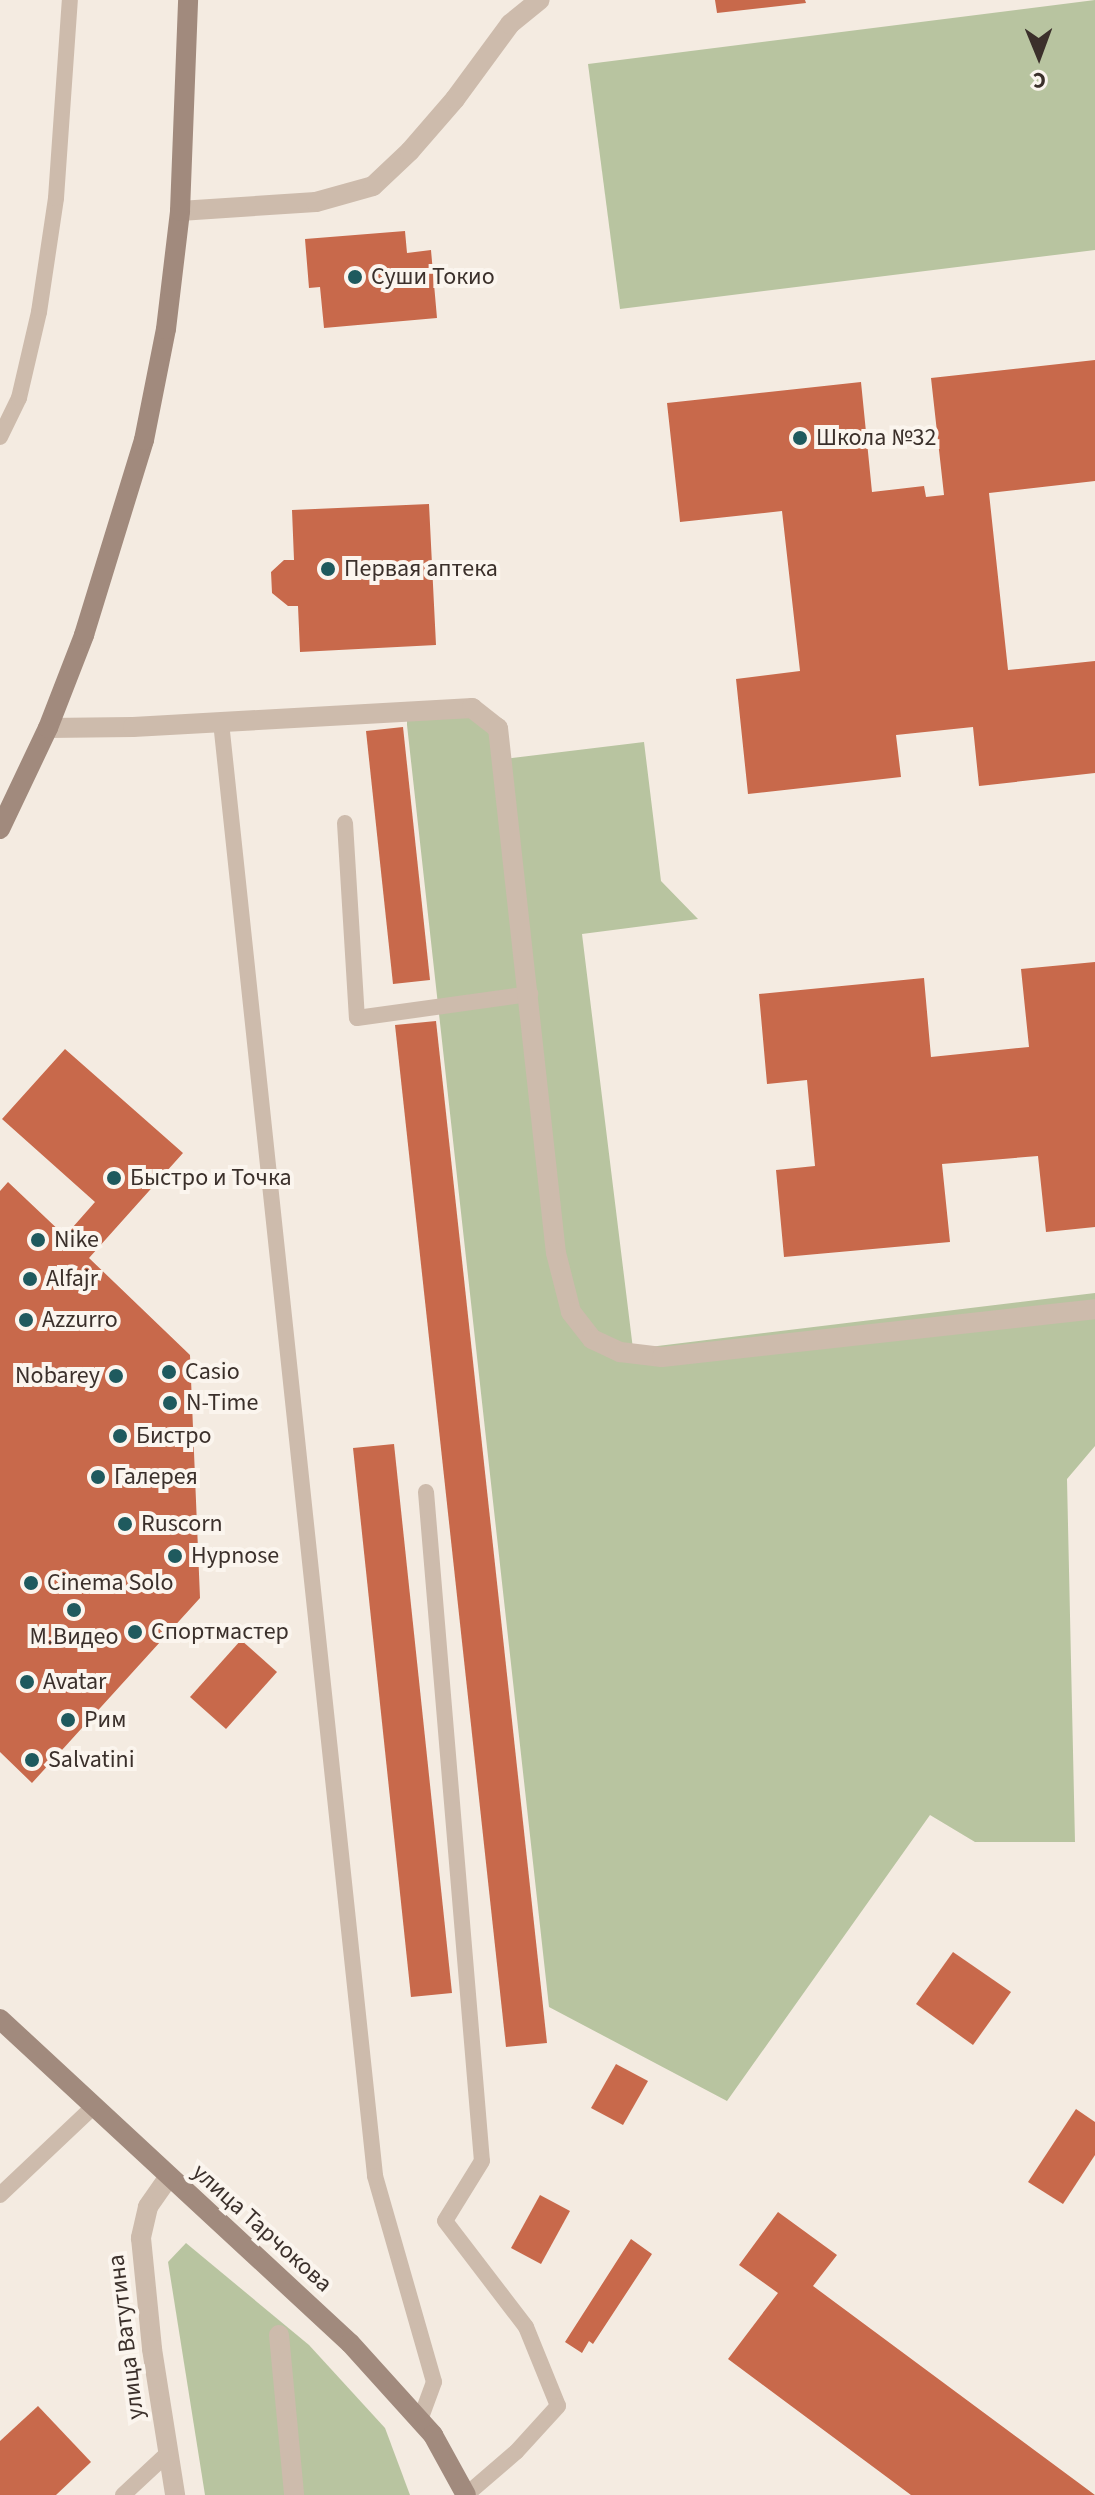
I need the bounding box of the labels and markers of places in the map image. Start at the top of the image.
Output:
place label: Суши Токио [371,263,495,291]
marker: Суши Токио [346,268,364,286]
place label: Школа №32 [816,424,936,452]
marker: Школа №32 [791,429,809,447]
place label: Первая аптека [344,555,498,583]
marker: Первая аптека [319,560,337,578]
place label: Быстро и Точка [130,1164,292,1192]
marker: Быстро и Точка [105,1169,123,1187]
place label: Nike [54,1226,99,1254]
marker: Nike [29,1231,47,1249]
place label: Alfajr [46,1265,98,1293]
marker: Alfajr [21,1270,39,1288]
place label: Azzurro [42,1306,118,1334]
marker: Azzurro [17,1311,35,1329]
place label: Casio [185,1358,240,1386]
place label: Nobarey [15,1362,100,1390]
marker: Casio [160,1363,178,1381]
marker: Nobarey [107,1367,125,1385]
place label: N-Time [186,1389,258,1417]
marker: N-Time [161,1394,179,1412]
place label: Бистро [136,1422,212,1450]
marker: Бистро [111,1427,129,1445]
place label: Галерея [114,1463,198,1491]
marker: Галерея [89,1468,107,1486]
place label: Ruscorn [141,1510,223,1538]
marker: Ruscorn [116,1515,134,1533]
place label: Hypnose [191,1542,279,1570]
marker: Hypnose [166,1547,184,1565]
place label: Cinema Solo [47,1569,173,1597]
marker: Cinema Solo [22,1574,40,1592]
marker: М.Видео [65,1601,83,1619]
place label: Спортмастер [151,1618,289,1646]
place label: М.Видео [30,1623,118,1651]
marker: Спортмастер [126,1623,144,1641]
place label: Avatar [43,1668,106,1696]
marker: Avatar [18,1673,36,1691]
place label: Рим [84,1706,126,1734]
marker: Рим [59,1711,77,1729]
place label: Salvatini [48,1746,135,1774]
marker: Salvatini [23,1751,41,1769]

